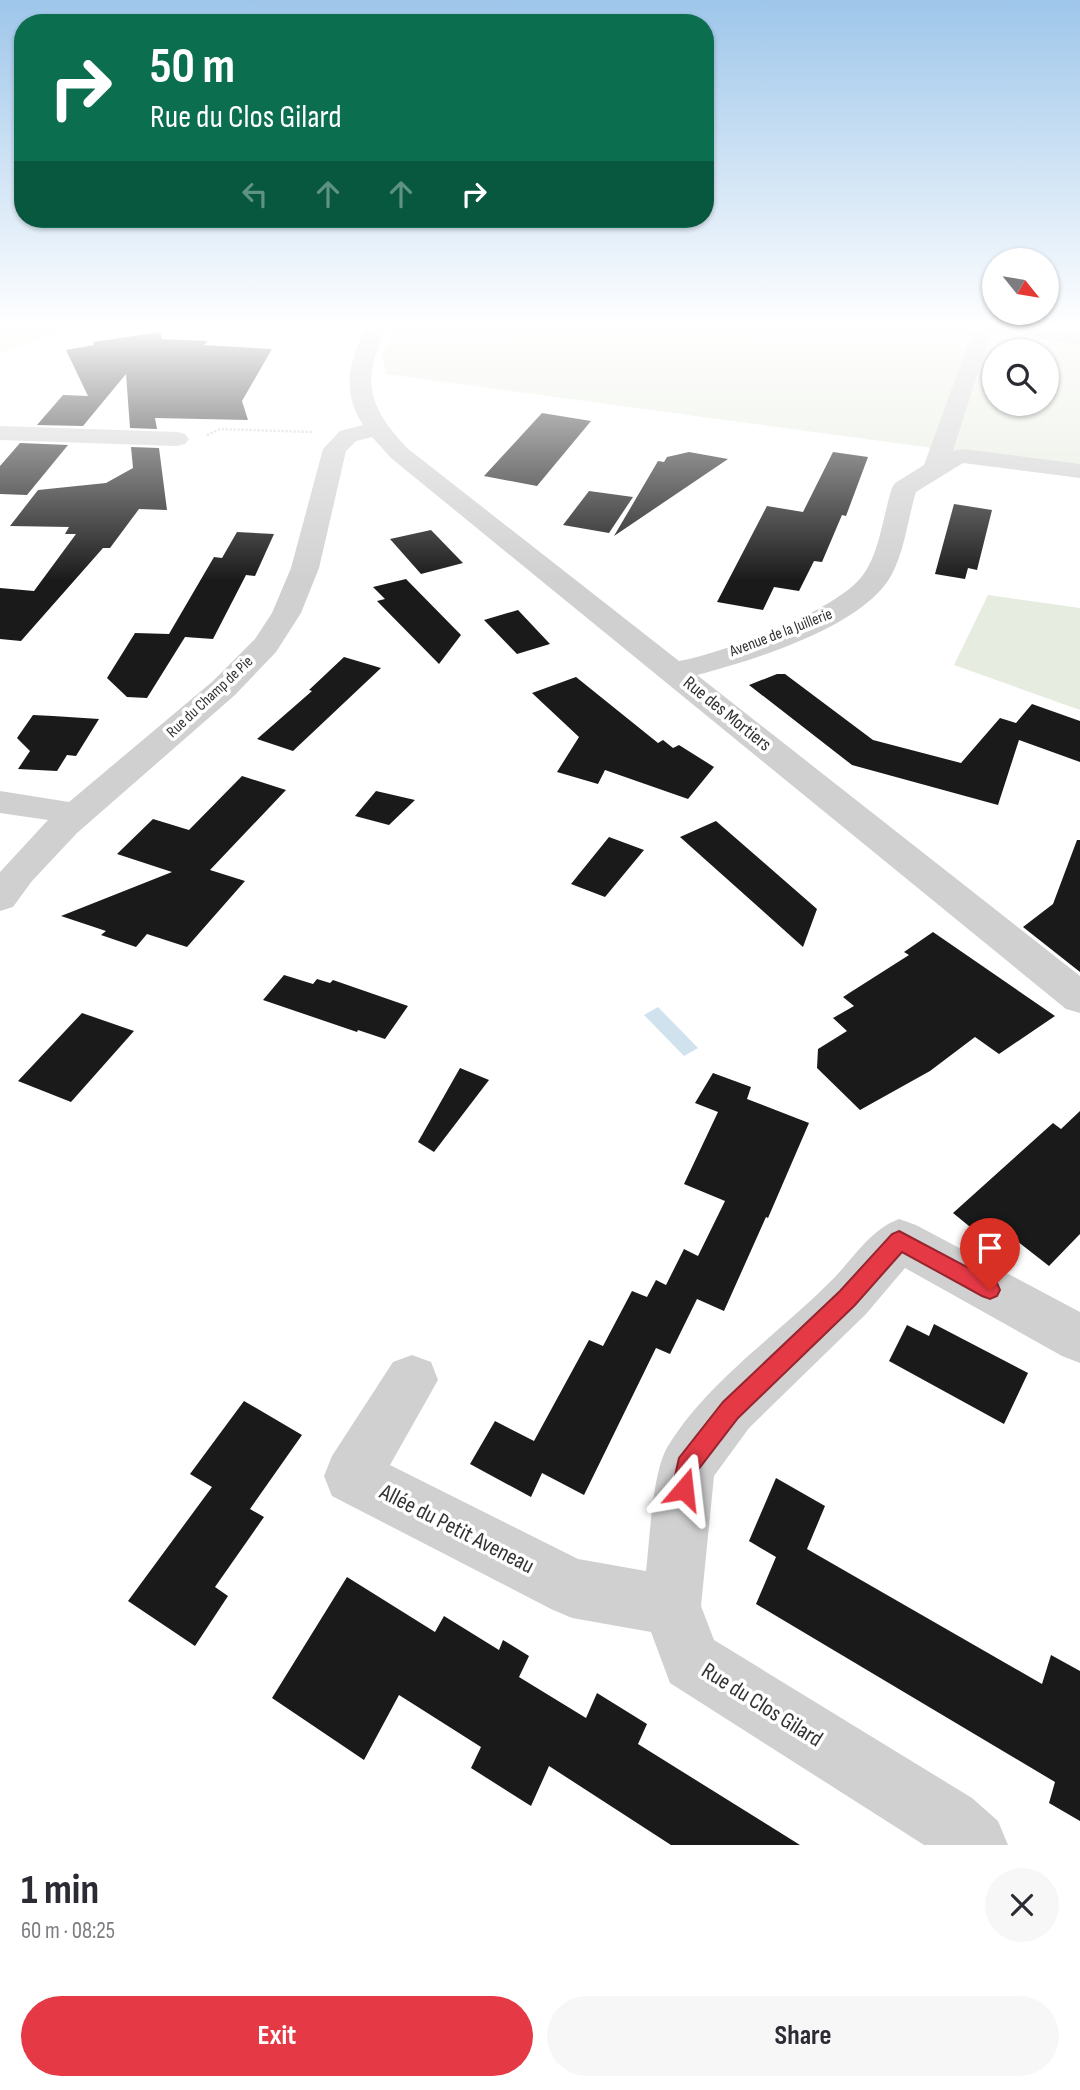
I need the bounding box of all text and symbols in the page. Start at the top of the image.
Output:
text: 50 m [150,38,235,97]
icon: right [35,42,126,133]
text: Rue du Clos Gilard [150,98,342,137]
icon: left [236,175,274,213]
icon: ahead [309,175,347,213]
icon: ahead [382,175,420,213]
icon: right [455,175,493,213]
north arrow [982,248,1059,326]
map controls [982,248,1059,416]
button: search [982,339,1059,416]
street label: Avenue de la Juillerie [726,605,835,662]
street label: Rue du Champ de Pie [163,652,257,742]
street label: Rue des Mortiers [678,672,776,757]
pin [960,1218,1020,1290]
icon: arrive [971,1229,1009,1267]
position arrow [647,1452,721,1526]
street label: Allée du Petit Aveneau [374,1478,539,1580]
street label: Rue du Clos Gilard [696,1657,828,1753]
text: 1 min [21,1865,99,1916]
button: close [985,1868,1059,1942]
text: 60 m · 08:25 [21,1917,115,1945]
button: Exit [21,1996,533,2076]
button: Share [547,1996,1059,2076]

